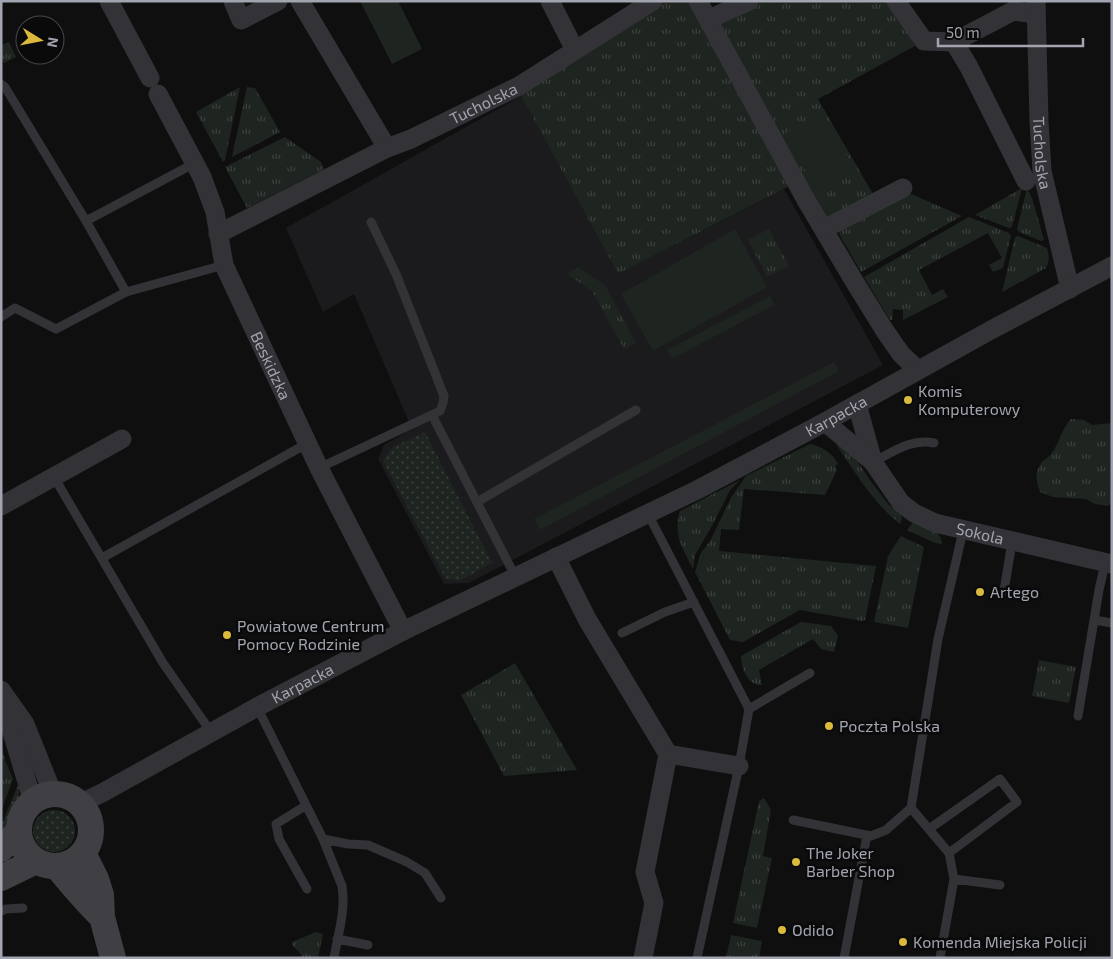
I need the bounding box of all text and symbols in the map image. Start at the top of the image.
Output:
north arrow [15,15,65,65]
scale bar [938,15,1083,47]
text: 50 m [946,23,980,41]
text: N [44,36,63,49]
street label: Tucholska [446,78,520,128]
street label: Tucholska [1030,116,1056,191]
street label: Beskidzka [247,328,296,402]
place label: Komis Komputerowy [918,381,1021,418]
street label: Karpacka [802,391,870,440]
marker: Komis Komputerowy [902,394,914,406]
street label: Sokola [954,518,1006,548]
place label: Artego [990,582,1039,601]
marker: Artego [974,586,986,598]
place label: Powiatowe Centrum Pomocy Rodzinie [237,616,384,653]
marker: Powiatowe Centrum Pomocy Rodzinie [221,629,233,641]
street label: Karpacka [268,659,337,707]
place label: Poczta Polska [839,716,940,735]
marker: Poczta Polska [823,720,835,732]
place label: The Joker Barber Shop [806,843,895,880]
marker: The Joker Barber Shop [790,856,802,868]
place label: Odido [792,920,834,939]
marker: Odido [776,924,788,936]
place label: Komenda Miejska Policji [913,932,1087,952]
marker: Komenda Miejska Policji [897,936,909,948]

